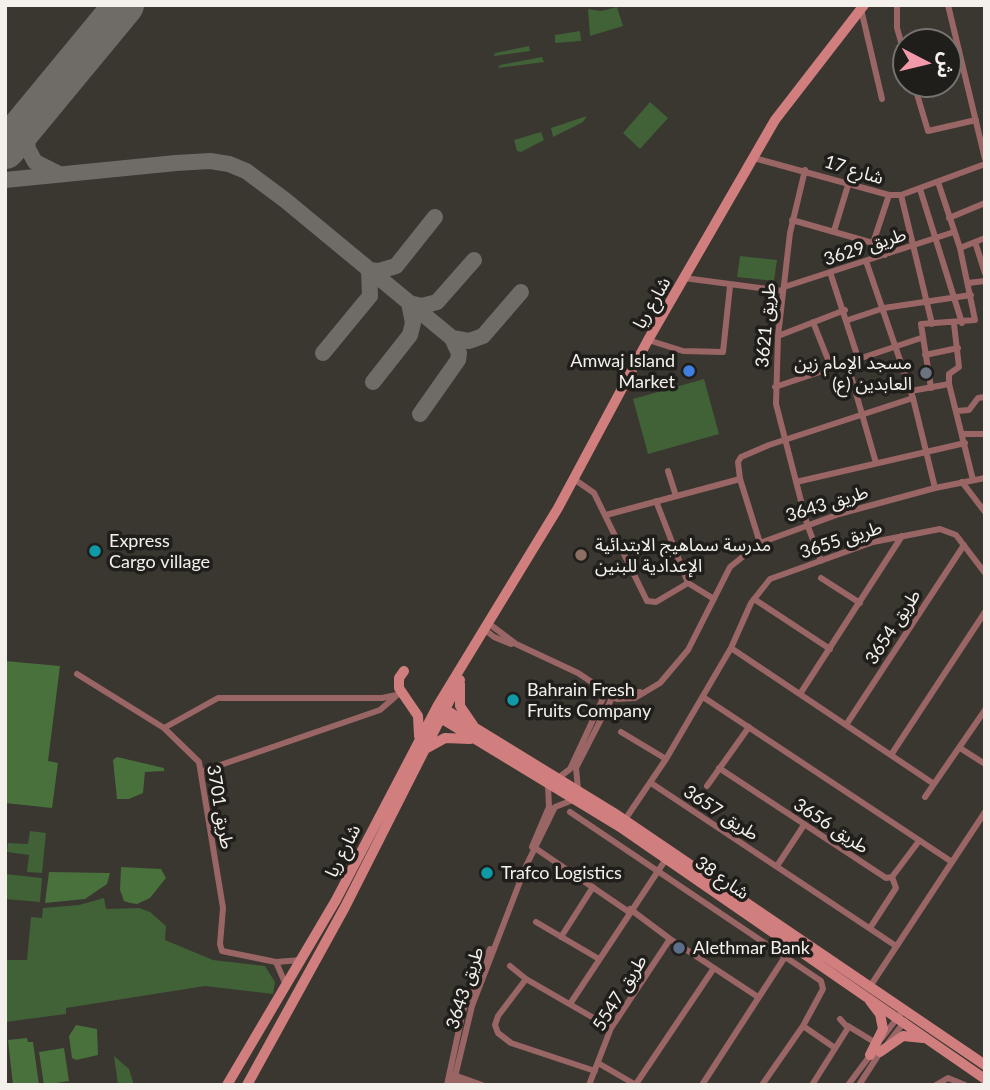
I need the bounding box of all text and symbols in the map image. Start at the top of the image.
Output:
north arrow [892,28,962,98]
text: ش [933,51,959,80]
street label: شارع 17 [822,151,886,189]
street label: طريق 3629 [821,224,909,270]
street label: شارع ريا [629,273,675,333]
street label: طريق 3621 [752,282,780,368]
place label: Amwaj Island Market [570,350,675,392]
place label: مسجد الإمام زين العابدين (ع) [794,352,912,394]
marker: Amwaj Island Market [681,363,697,379]
marker: مسجد الإمام زين العابدين (ع) [918,365,934,381]
street label: طريق 3643 [783,481,871,527]
street label: طريق 3655 [797,517,885,563]
place label: Express Cargo village [109,530,210,572]
place label: مدرسة سماهيج الابتدائية الإعدادية للبنين [595,534,771,576]
marker: Express Cargo village [87,543,103,559]
marker: مدرسة سماهيج الابتدائية الإعدادية للبنين [573,547,589,563]
street label: طريق 3654 [861,585,925,669]
place label: Bahrain Fresh Fruits Company [527,679,651,722]
marker: Bahrain Fresh Fruits Company [505,692,521,708]
street label: طريق 3701 [202,763,238,851]
street label: طريق 3657 [679,781,763,845]
street label: طريق 3656 [789,794,873,858]
street label: شارع ريا [321,821,365,881]
street label: شارع 38 [691,852,753,904]
place label: Trafco Logistics [501,862,622,884]
marker: Trafco Logistics [479,865,495,881]
place label: Alethmar Bank [693,937,810,959]
marker: Alethmar Bank [671,940,687,956]
street label: طريق 3643 [442,944,488,1032]
street label: طريق 5547 [588,951,652,1035]

